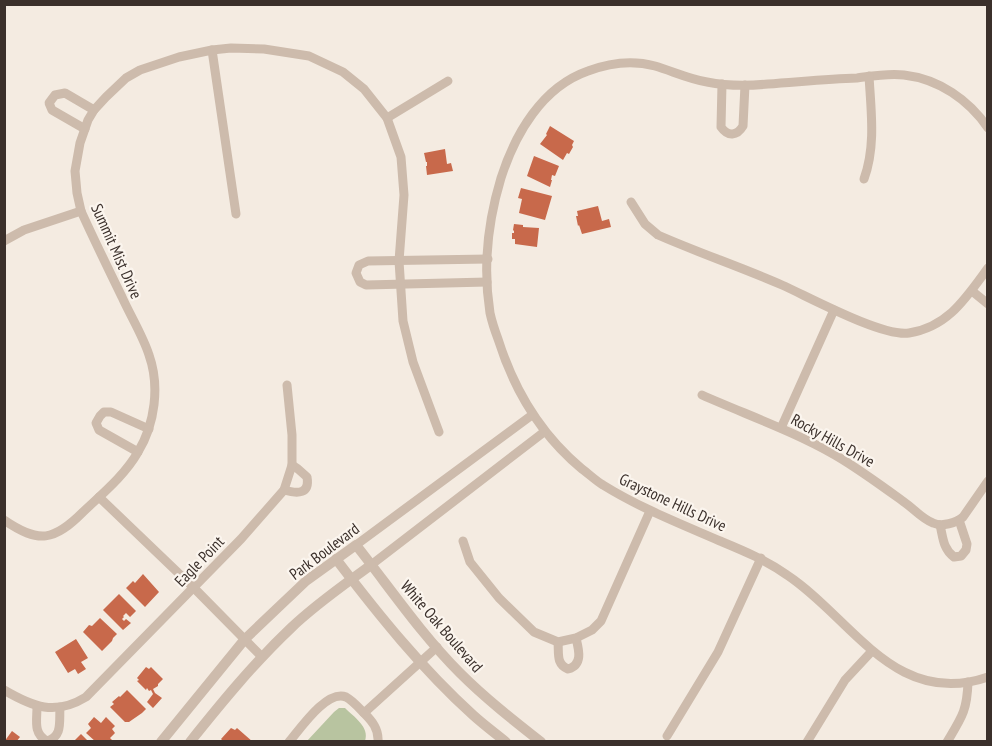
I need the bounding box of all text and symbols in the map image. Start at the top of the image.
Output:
street label: Summit Mist Drive [87,200,147,302]
street label: Rocky Hills Drive [788,409,878,471]
street label: Graystone Hills Drive [616,468,730,536]
street label: Park Boulevard [285,518,363,584]
street label: Eagle Point [170,531,228,590]
street label: White Oak Boulevard [397,576,487,676]

